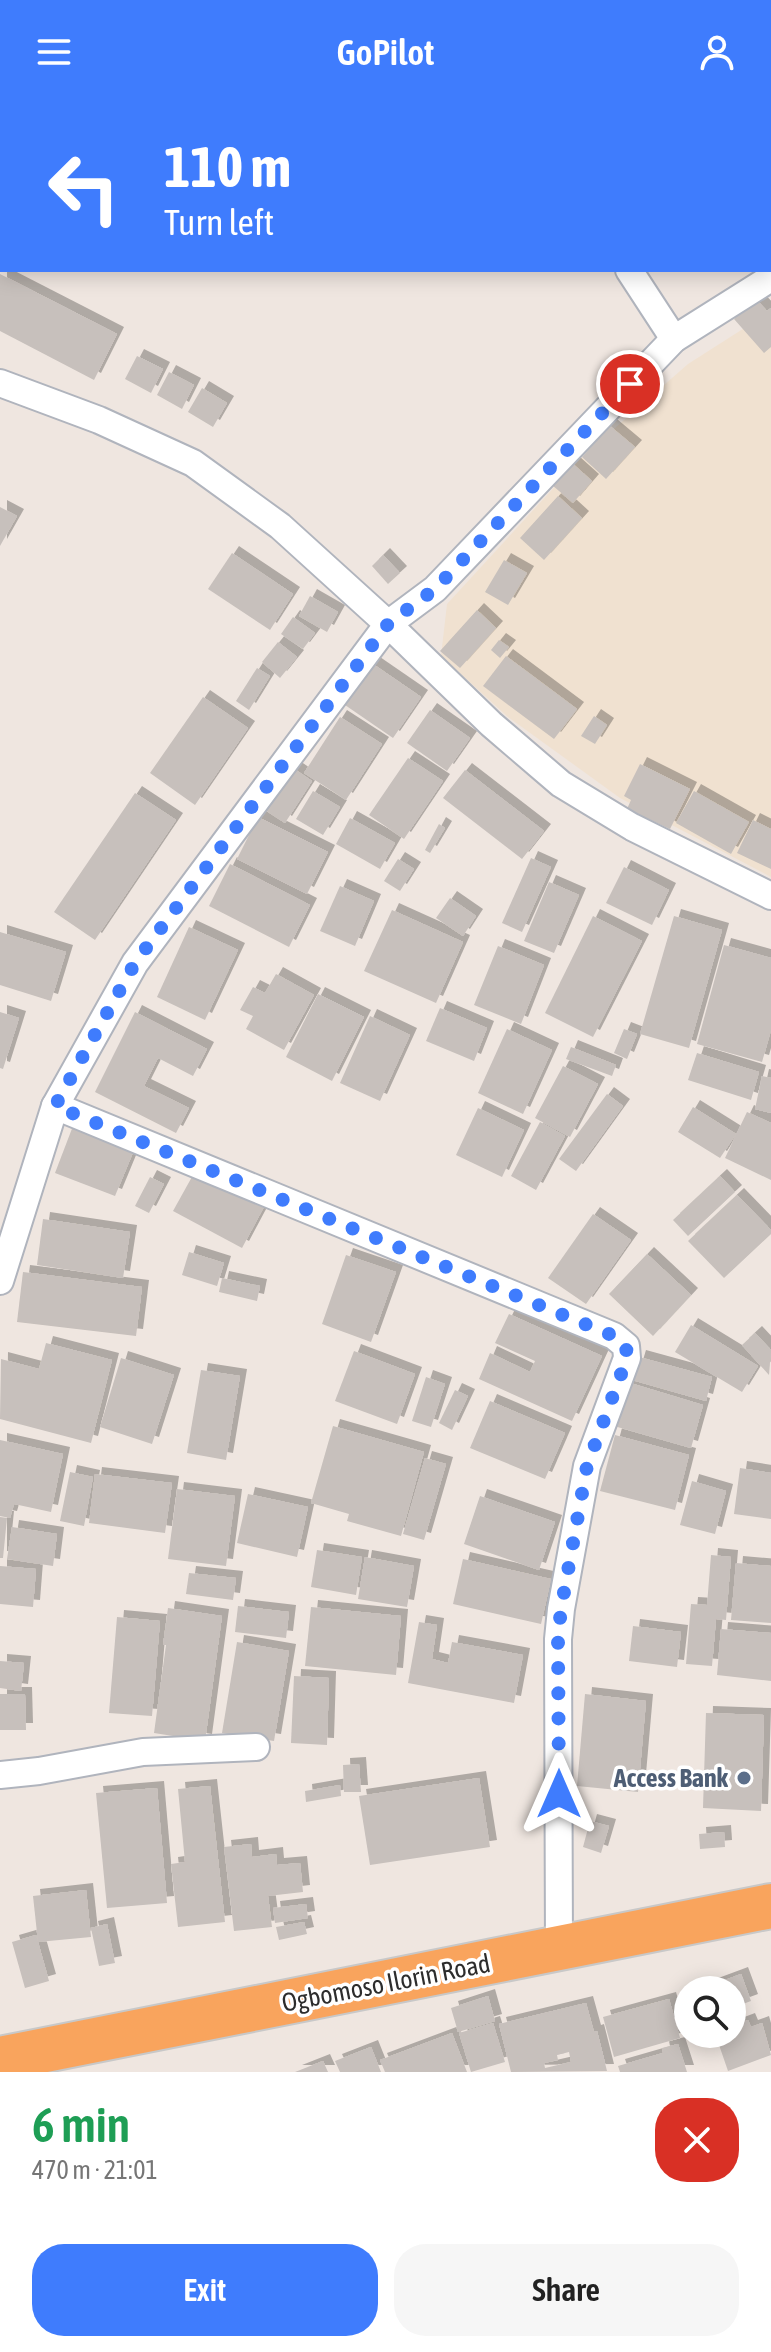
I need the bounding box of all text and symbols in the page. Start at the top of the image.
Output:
icon: menu [32,30,76,74]
icon: person [695,30,739,74]
text: GoPilot [337,31,434,73]
text: 110 m [164,135,291,199]
icon: left [32,136,136,240]
text: Turn left [164,201,274,243]
pin [596,350,664,418]
icon: arrive [608,362,652,406]
position arrow [517,1752,601,1836]
place label: Access Bank [613,1763,729,1793]
marker: Access Bank [735,1769,753,1787]
street label: Ogbomoso Ilorin Road [279,1948,493,2018]
map controls [674,1976,746,2048]
button: search [674,1976,746,2048]
text: 6 min [32,2097,130,2152]
button: close [655,2098,739,2182]
text: 470 m · 21:01 [32,2155,158,2185]
button: Exit [32,2244,378,2336]
button: Share [394,2244,739,2336]

